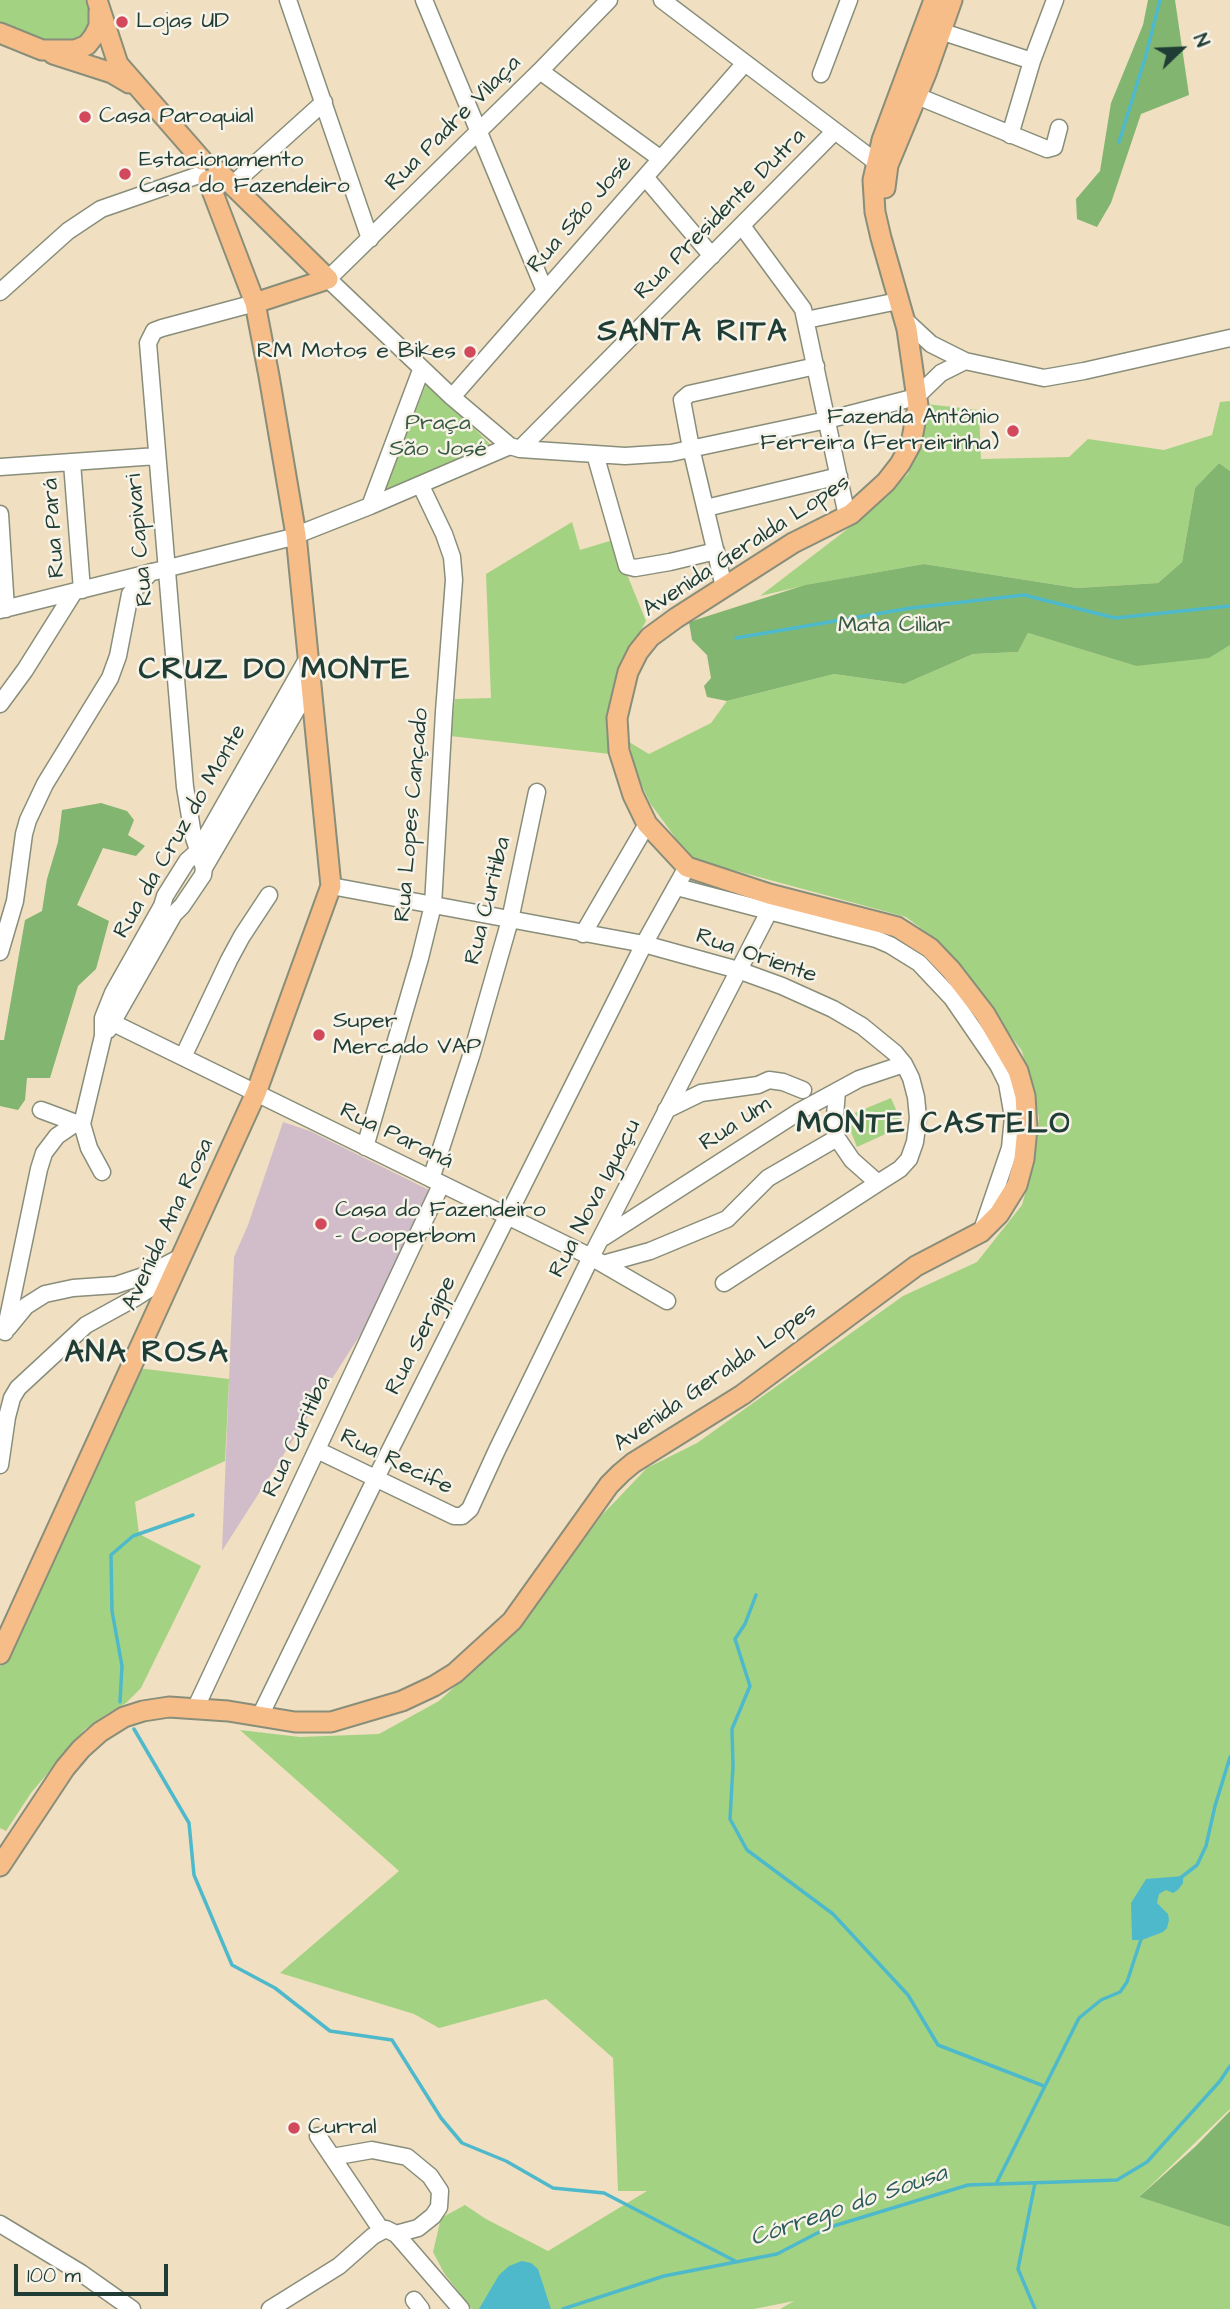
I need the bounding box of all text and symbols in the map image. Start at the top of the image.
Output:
place label: Lojas UD [136,8,229,36]
marker: Lojas UD [114,14,130,30]
north arrow [1146,14,1216,84]
text: N [1186,30,1216,51]
street label: Rua Padre Vilaça [380,50,528,198]
place label: Casa Paroquial [99,103,254,131]
marker: Casa Paroquial [77,109,93,125]
street label: Rua Presidente Dutra [630,124,812,306]
place label: Estacionamento Casa do Fazendeiro [139,147,350,201]
street label: Rua São José [522,151,640,279]
marker: Estacionamento Casa do Fazendeiro [117,166,133,182]
district label: SANTA RITA [599,316,787,352]
place label: RM Motos e Bikes [257,338,456,366]
marker: RM Motos e Bikes [462,344,478,360]
place label: Fazenda Antônio Ferreira (Ferreirinha) [760,404,999,458]
park label: Praça São José [389,410,487,464]
marker: Fazenda Antônio Ferreira (Ferreirinha) [1005,423,1021,439]
street label: Avenida Geralda Lopes [638,470,856,624]
street label: Rua Capivari [121,473,161,607]
street label: Rua Pará [38,477,72,579]
park label: Mata Ciliar [838,612,950,640]
district label: CRUZ DO MONTE [140,654,410,690]
street label: Rua Lopes Cançado [390,707,436,923]
street label: Rua da Cruz do Monte [109,720,253,944]
street label: Rua Curitiba [460,834,518,968]
street label: Rua Oriente [692,923,820,991]
place label: Super Mercado VAP [333,1008,481,1062]
marker: Super Mercado VAP [311,1027,327,1043]
street label: Rua Um [695,1092,777,1158]
street label: Rua Paraná [335,1098,457,1176]
district label: MONTE CASTELO [798,1108,1070,1144]
street label: Rua Nova Iguaçu [544,1115,648,1283]
street label: Avenida Ana Rosa [117,1135,221,1315]
place label: Casa do Fazendeiro - Cooperbom [335,1197,546,1251]
marker: Casa do Fazendeiro - Cooperbom [313,1216,329,1232]
street label: Rua Sergipe [380,1272,464,1400]
street label: Avenida Geralda Lopes [609,1297,823,1459]
district label: ANA ROSA [65,1337,229,1373]
street label: Rua Curitiba [258,1372,338,1502]
street label: Rua Recife [335,1424,457,1502]
place label: Curral [308,2114,377,2142]
marker: Curral [286,2120,302,2136]
water label: Córrego do Sousa [747,2160,951,2254]
scale bar [18,2250,172,2294]
text: 100 m [27,2261,81,2290]

